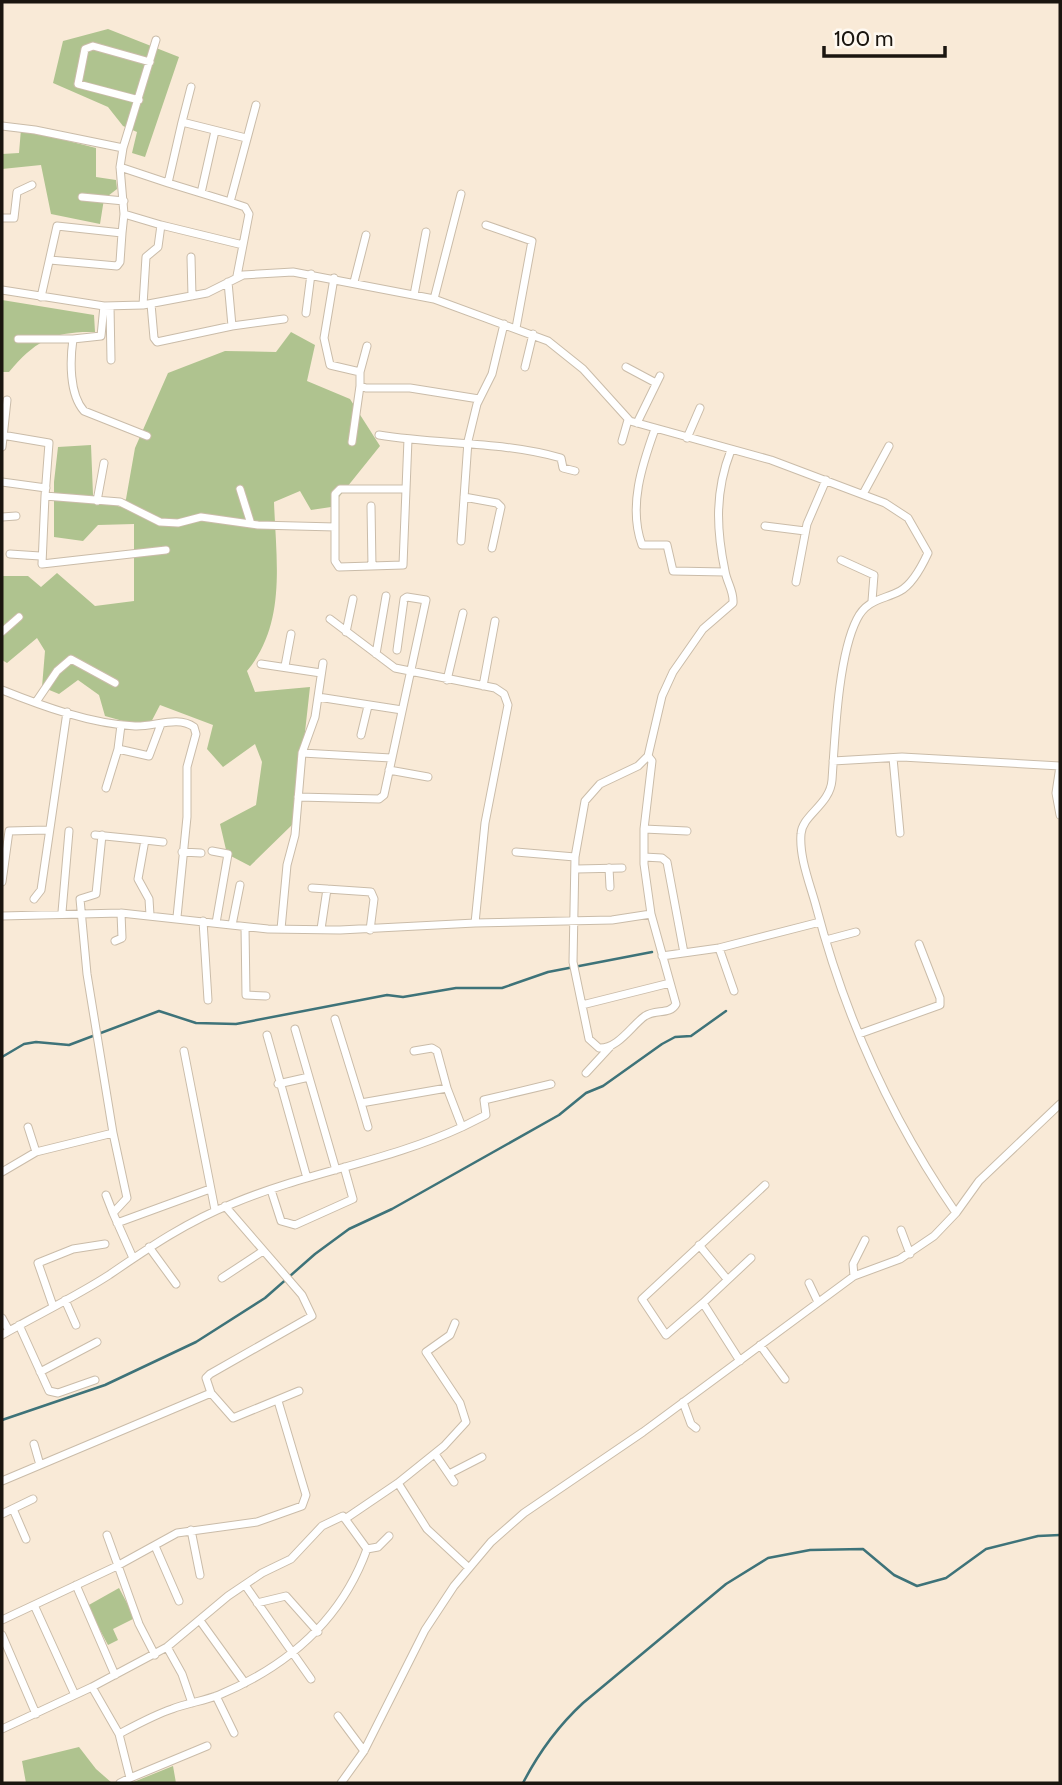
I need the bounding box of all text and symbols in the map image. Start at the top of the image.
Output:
scale bar [824,14,945,58]
text: 100 m [834,26,893,51]

